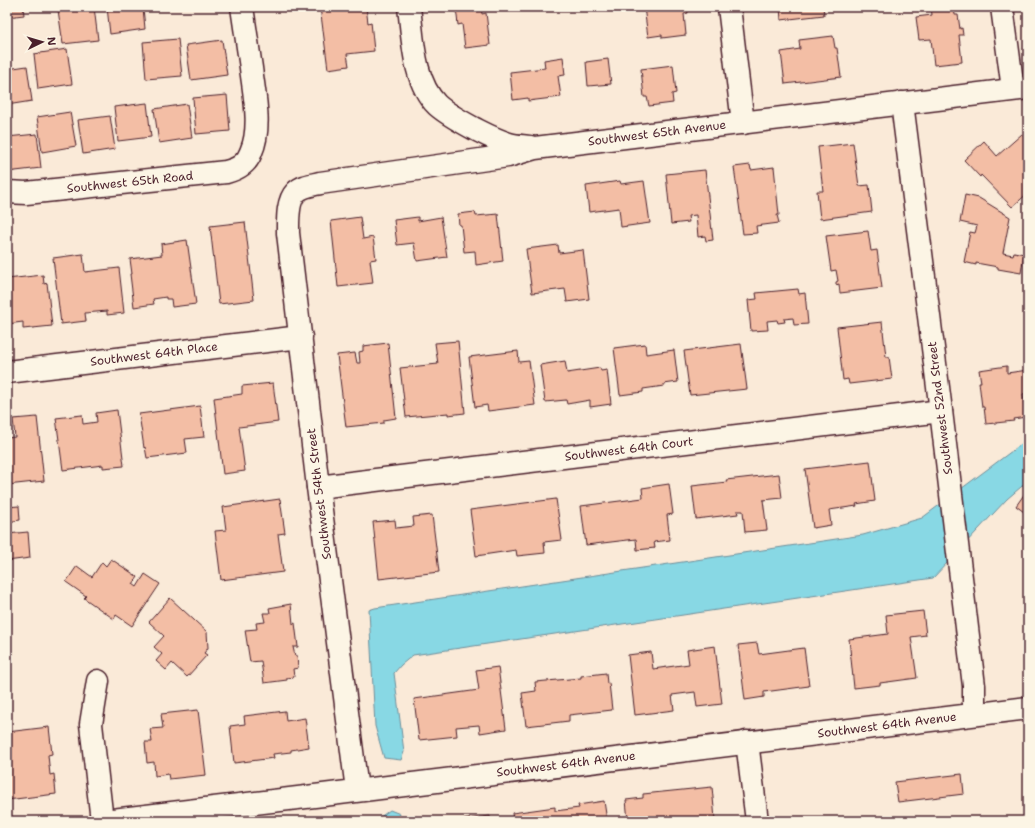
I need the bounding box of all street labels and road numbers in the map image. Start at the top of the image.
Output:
street label: Southwest 65th Avenue [587,117,727,149]
street label: Southwest 65th Road [66,167,194,197]
street label: Southwest 64th Place [89,338,219,370]
street label: Southwest 52nd Street [924,341,956,475]
street label: Southwest 54th Street [303,427,335,561]
street label: Southwest 64th Court [564,433,694,465]
street label: Southwest 64th Avenue [816,708,958,741]
street label: Southwest 64th Avenue [495,747,637,780]

